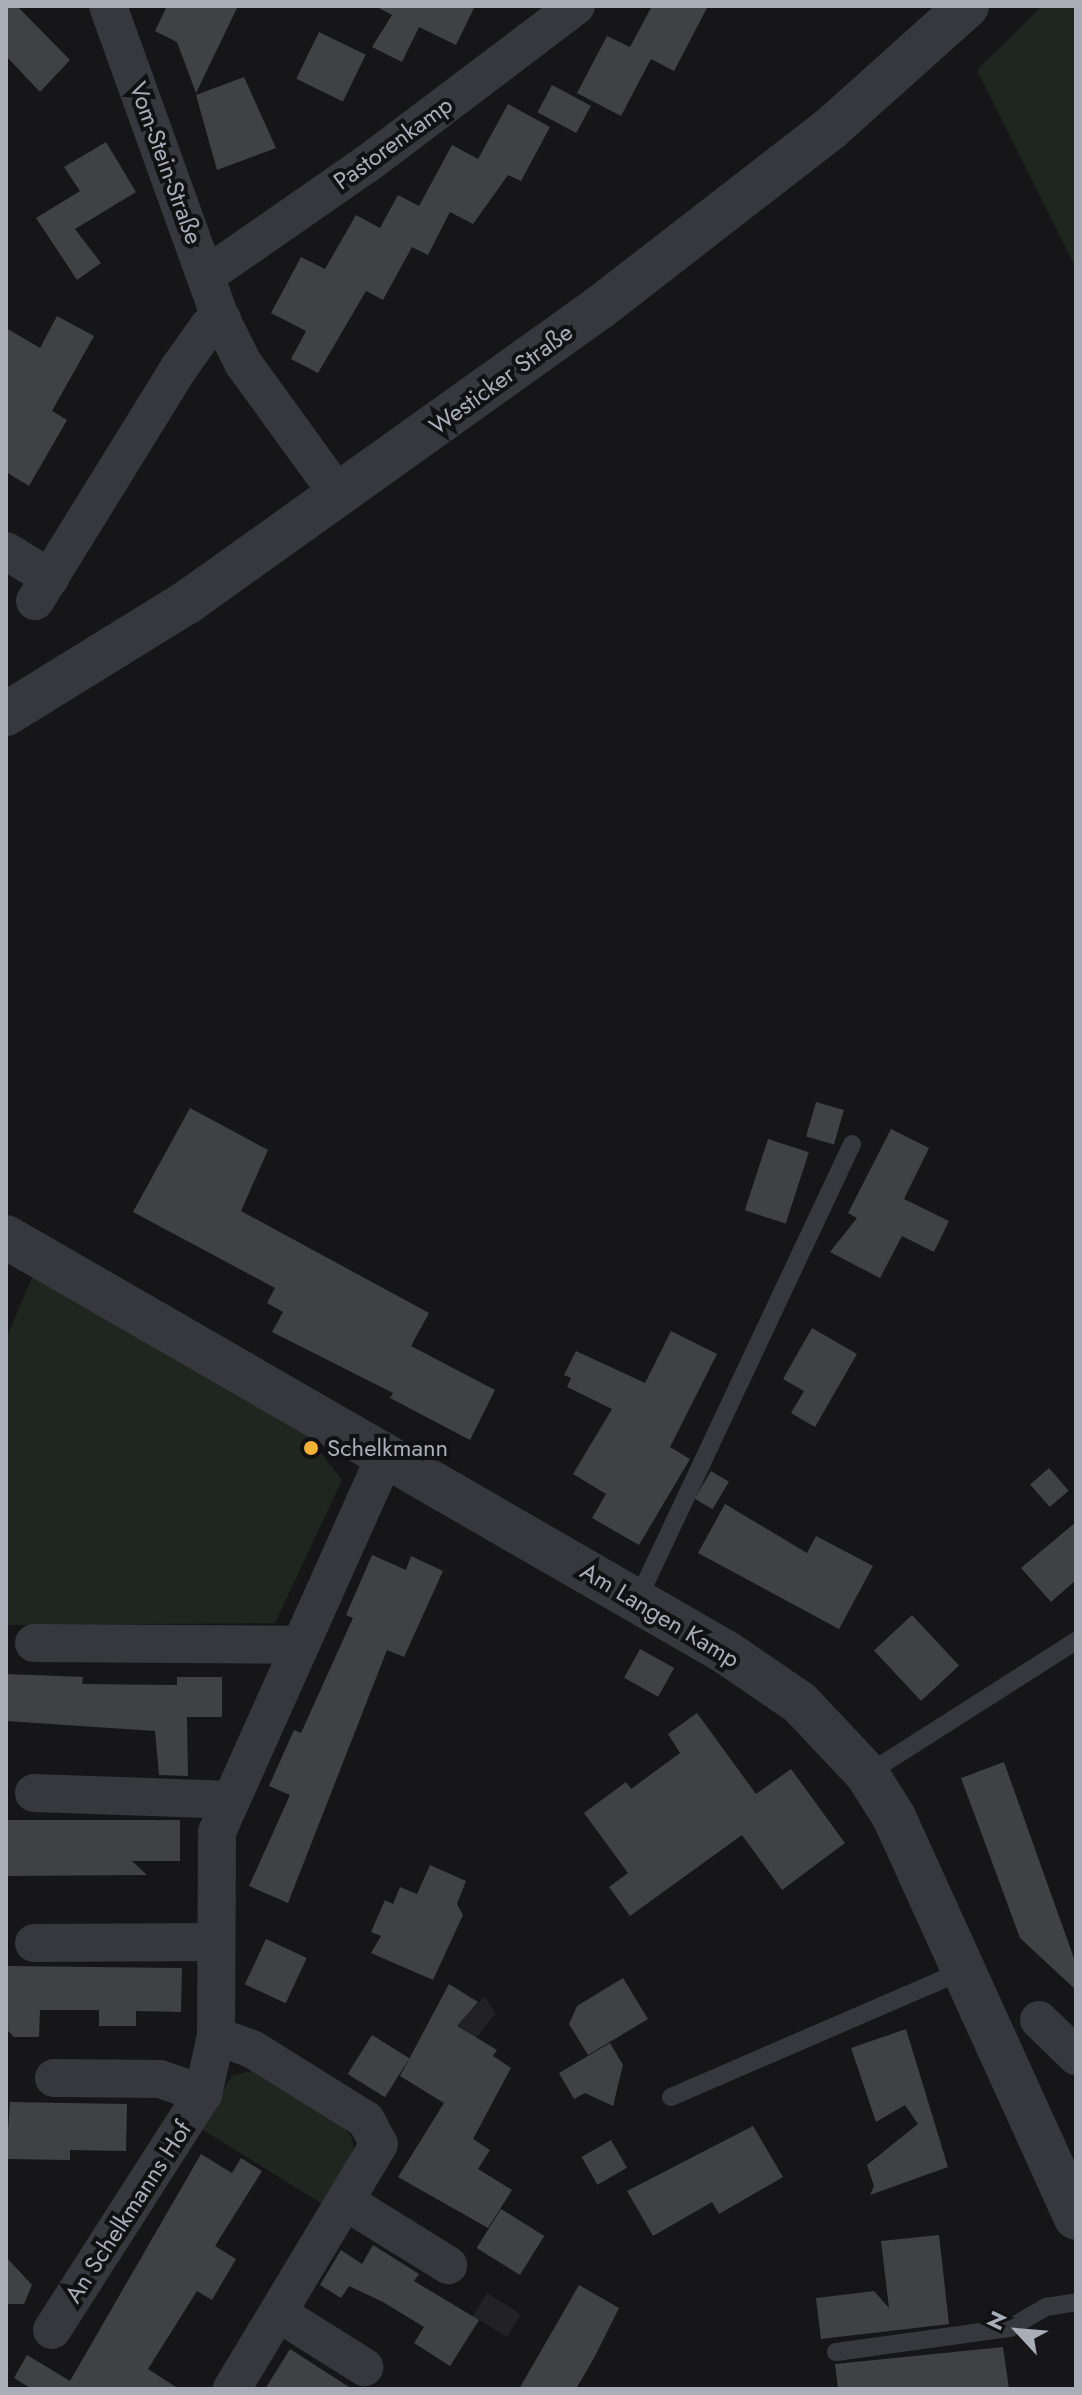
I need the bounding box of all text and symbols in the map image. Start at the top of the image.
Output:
street label: Vom-Stein-Straße [123,78,209,248]
street label: Pastorenkamp [328,90,458,196]
street label: Westicker Straße [424,317,578,441]
place label: Schelkmann [327,1434,448,1462]
marker: Schelkmann [302,1439,320,1457]
street label: Am Langen Kamp [575,1556,745,1674]
street label: An Schelkmanns Hof [59,2116,197,2308]
north arrow [978,2291,1058,2371]
text: N [978,2306,1015,2335]

